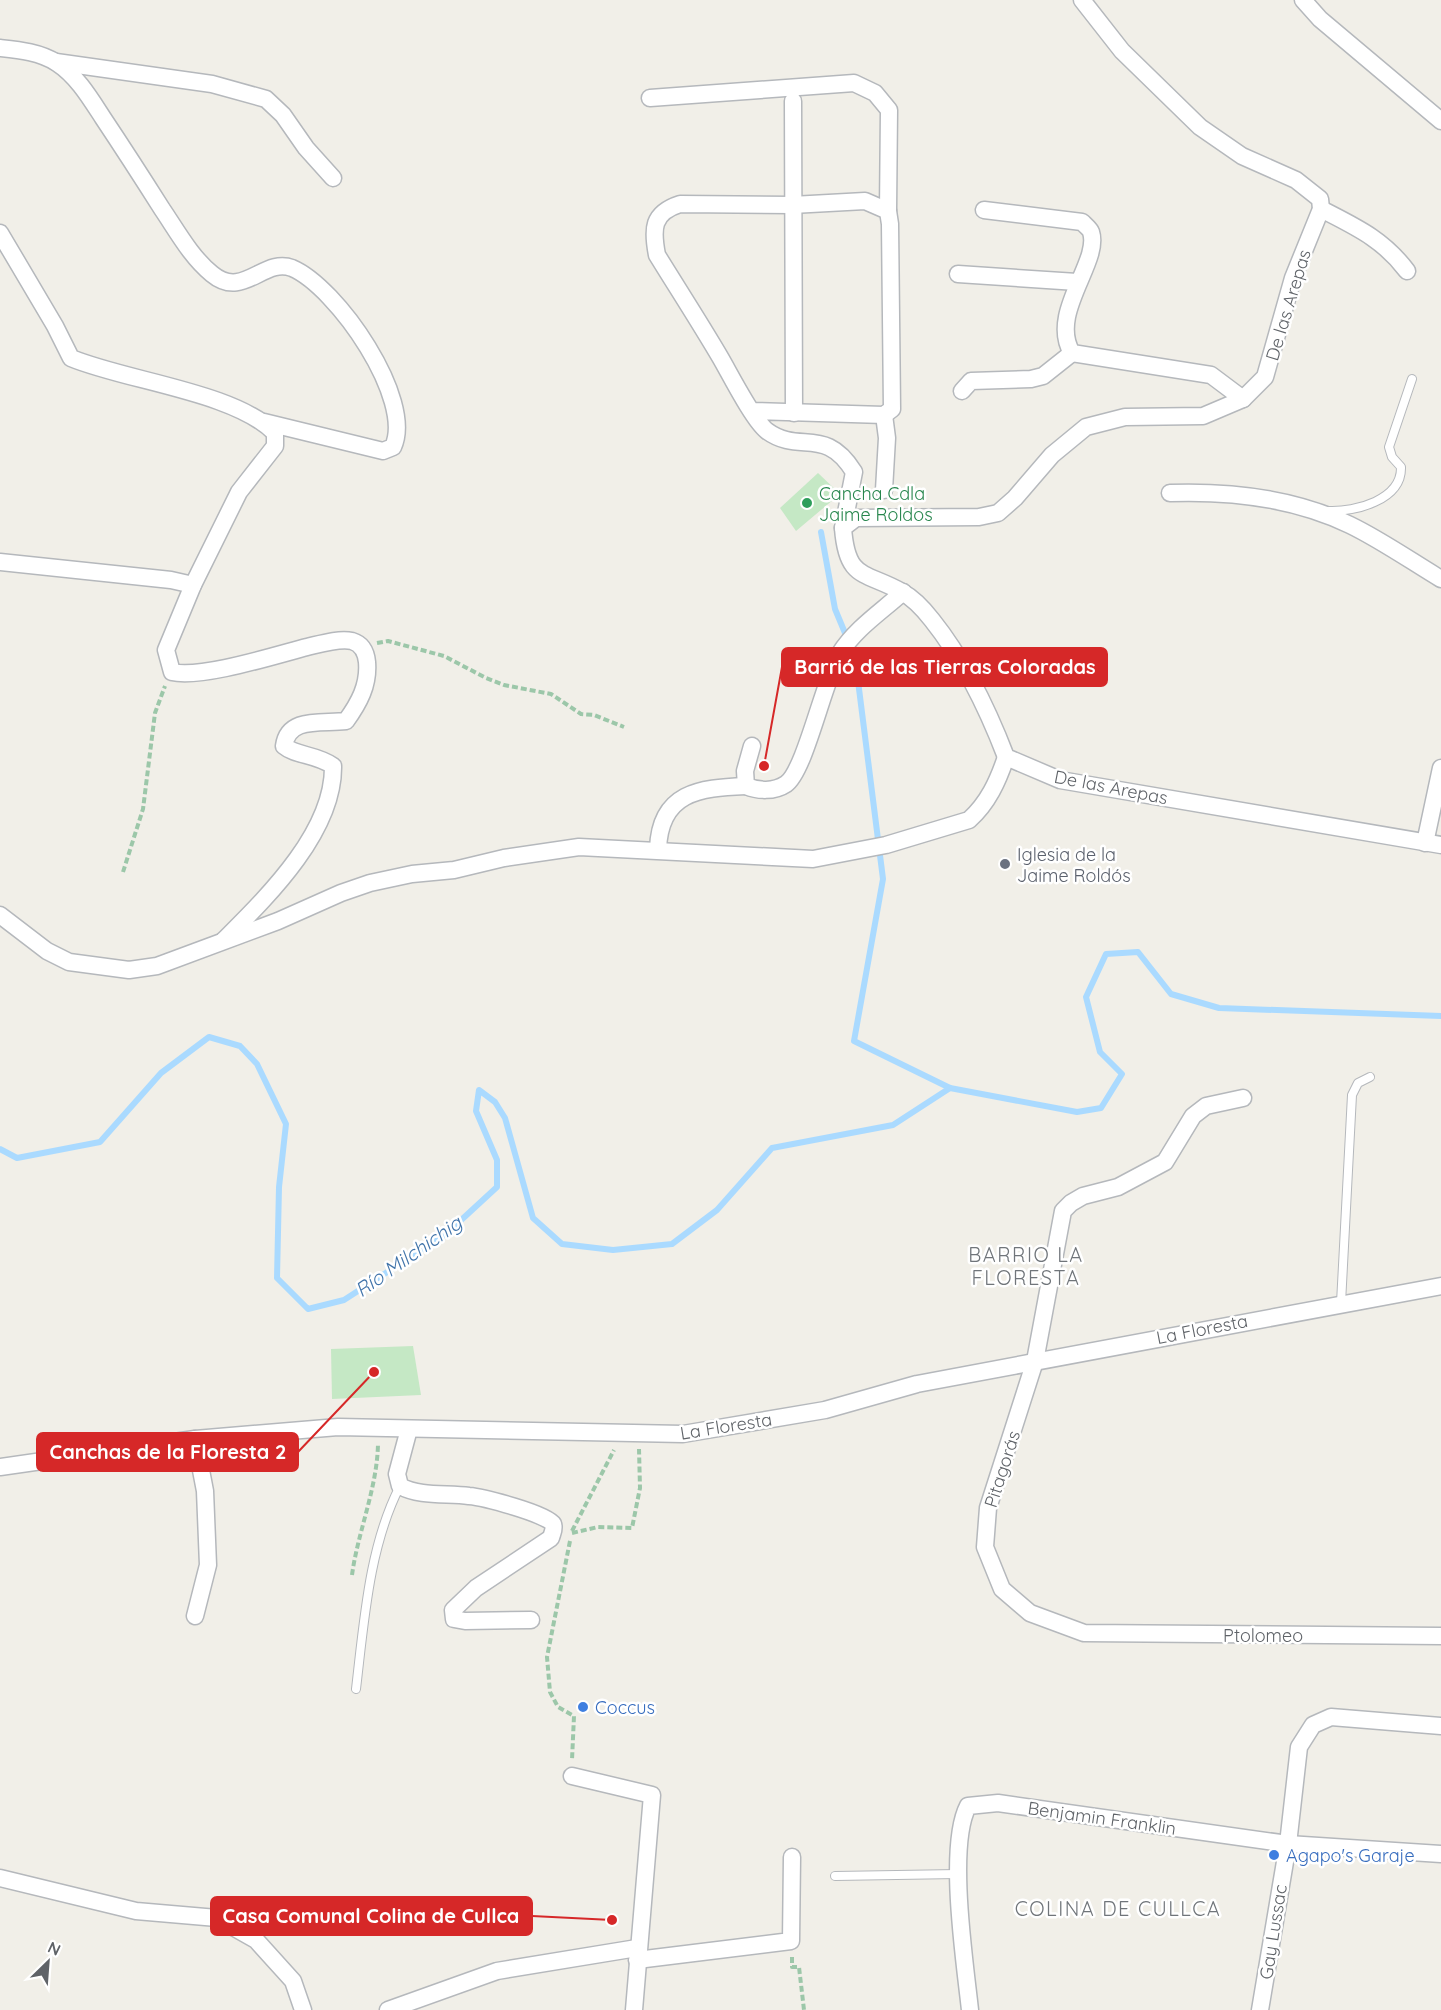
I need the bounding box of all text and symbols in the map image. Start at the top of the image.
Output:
street label: De las Arepas [1260,247,1316,363]
place label: Cancha Cdla Jaime Roldos [819,482,933,526]
marker: Cancha Cdla Jaime Roldos [800,496,814,510]
callout: Barrió de las Tierras Coloradas [782,648,1107,686]
text: Barrió de las Tierras Coloradas [794,654,1096,679]
street label: De las Arepas [1052,765,1170,809]
place label: Iglesia de la Jaime Roldós [1017,843,1131,887]
marker: Iglesia de la Jaime Roldós [998,857,1012,871]
water label: Río Milchichig [350,1209,468,1302]
district label: BARRIO LA FLORESTA [968,1242,1084,1290]
street label: La Floresta [1154,1309,1250,1349]
street label: La Floresta [678,1407,774,1445]
street label: Pitagorás [979,1428,1025,1510]
callout: Canchas de la Floresta 2 [37,1433,298,1471]
text: Canchas de la Floresta 2 [50,1439,286,1464]
street label: Ptolomeo [1223,1624,1303,1647]
place label: Coccus [595,1696,655,1719]
marker: Coccus [576,1700,590,1714]
street label: Benjamin Franklin [1026,1796,1178,1840]
place label: Agapo's Garaje [1286,1844,1415,1867]
marker: Agapo's Garaje [1267,1848,1281,1862]
street label: Gay Lussac [1254,1883,1292,1981]
district label: COLINA DE CULLCA [1015,1896,1221,1921]
callout: Casa Comunal Colina de Cullca [211,1897,532,1935]
text: Casa Comunal Colina de Cullca [223,1903,519,1928]
north arrow [18,1932,78,1992]
text: N [45,1937,64,1960]

